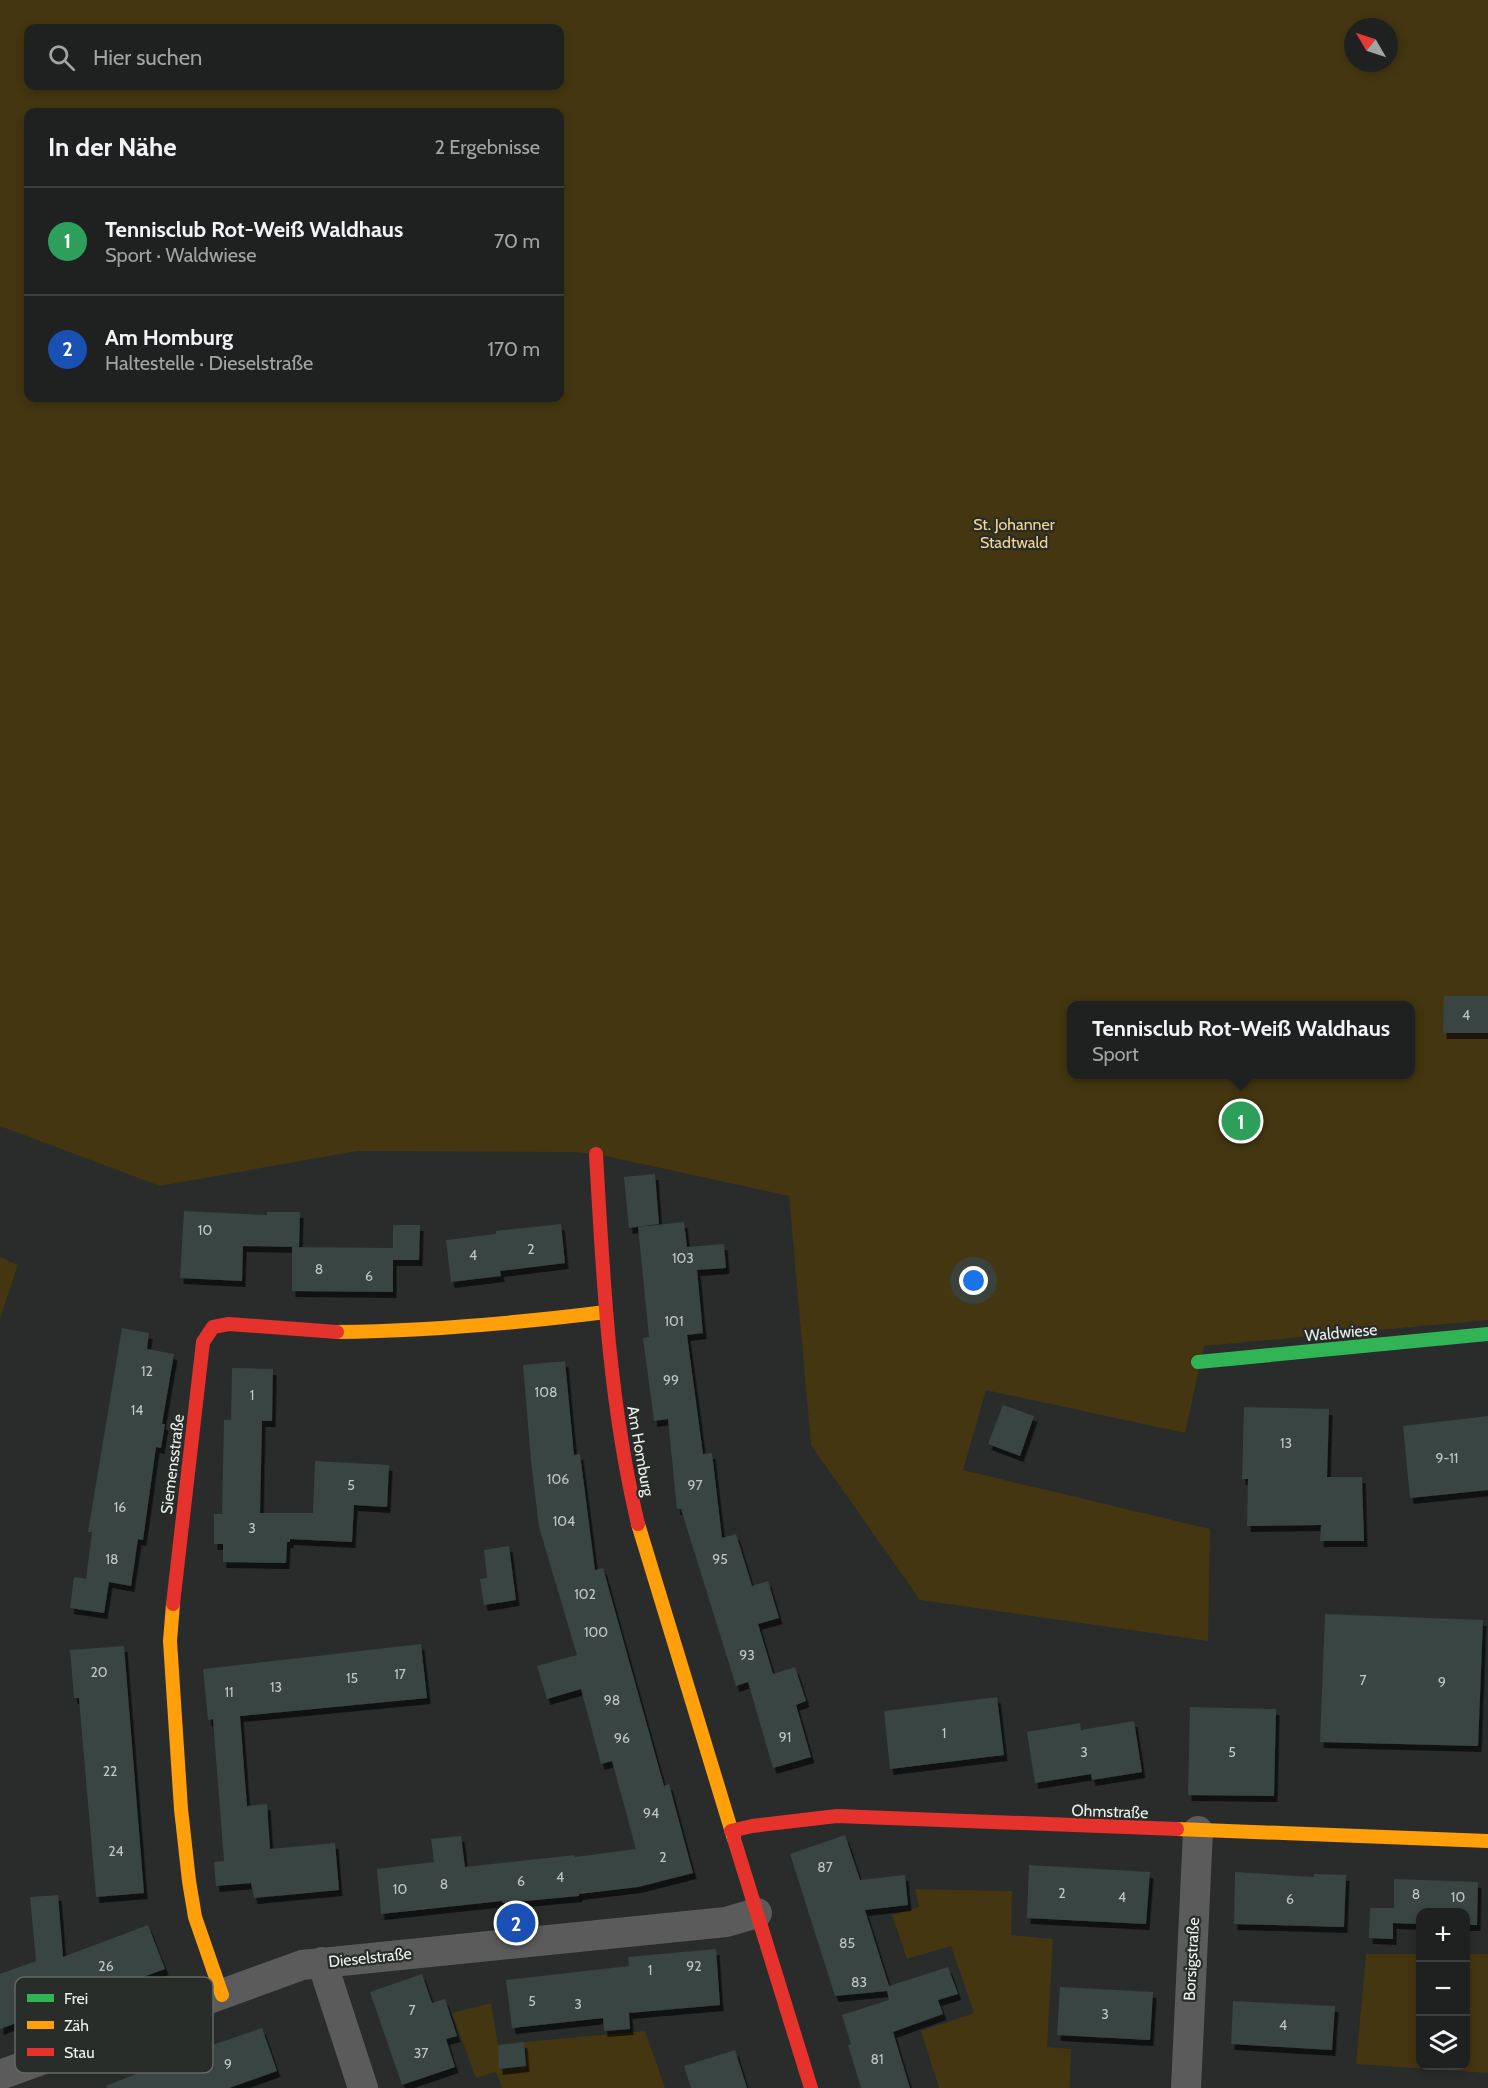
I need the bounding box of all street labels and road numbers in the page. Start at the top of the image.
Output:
street label: Waldwiese [1304,1320,1378,1345]
street label: Am Homburg [623,1404,658,1499]
street label: Siemensstraße [157,1413,188,1515]
street label: Ohmstraße [1071,1801,1149,1822]
street label: Borsigstraße [1180,1917,1203,2001]
street label: Dieselstraße [327,1944,413,1971]

